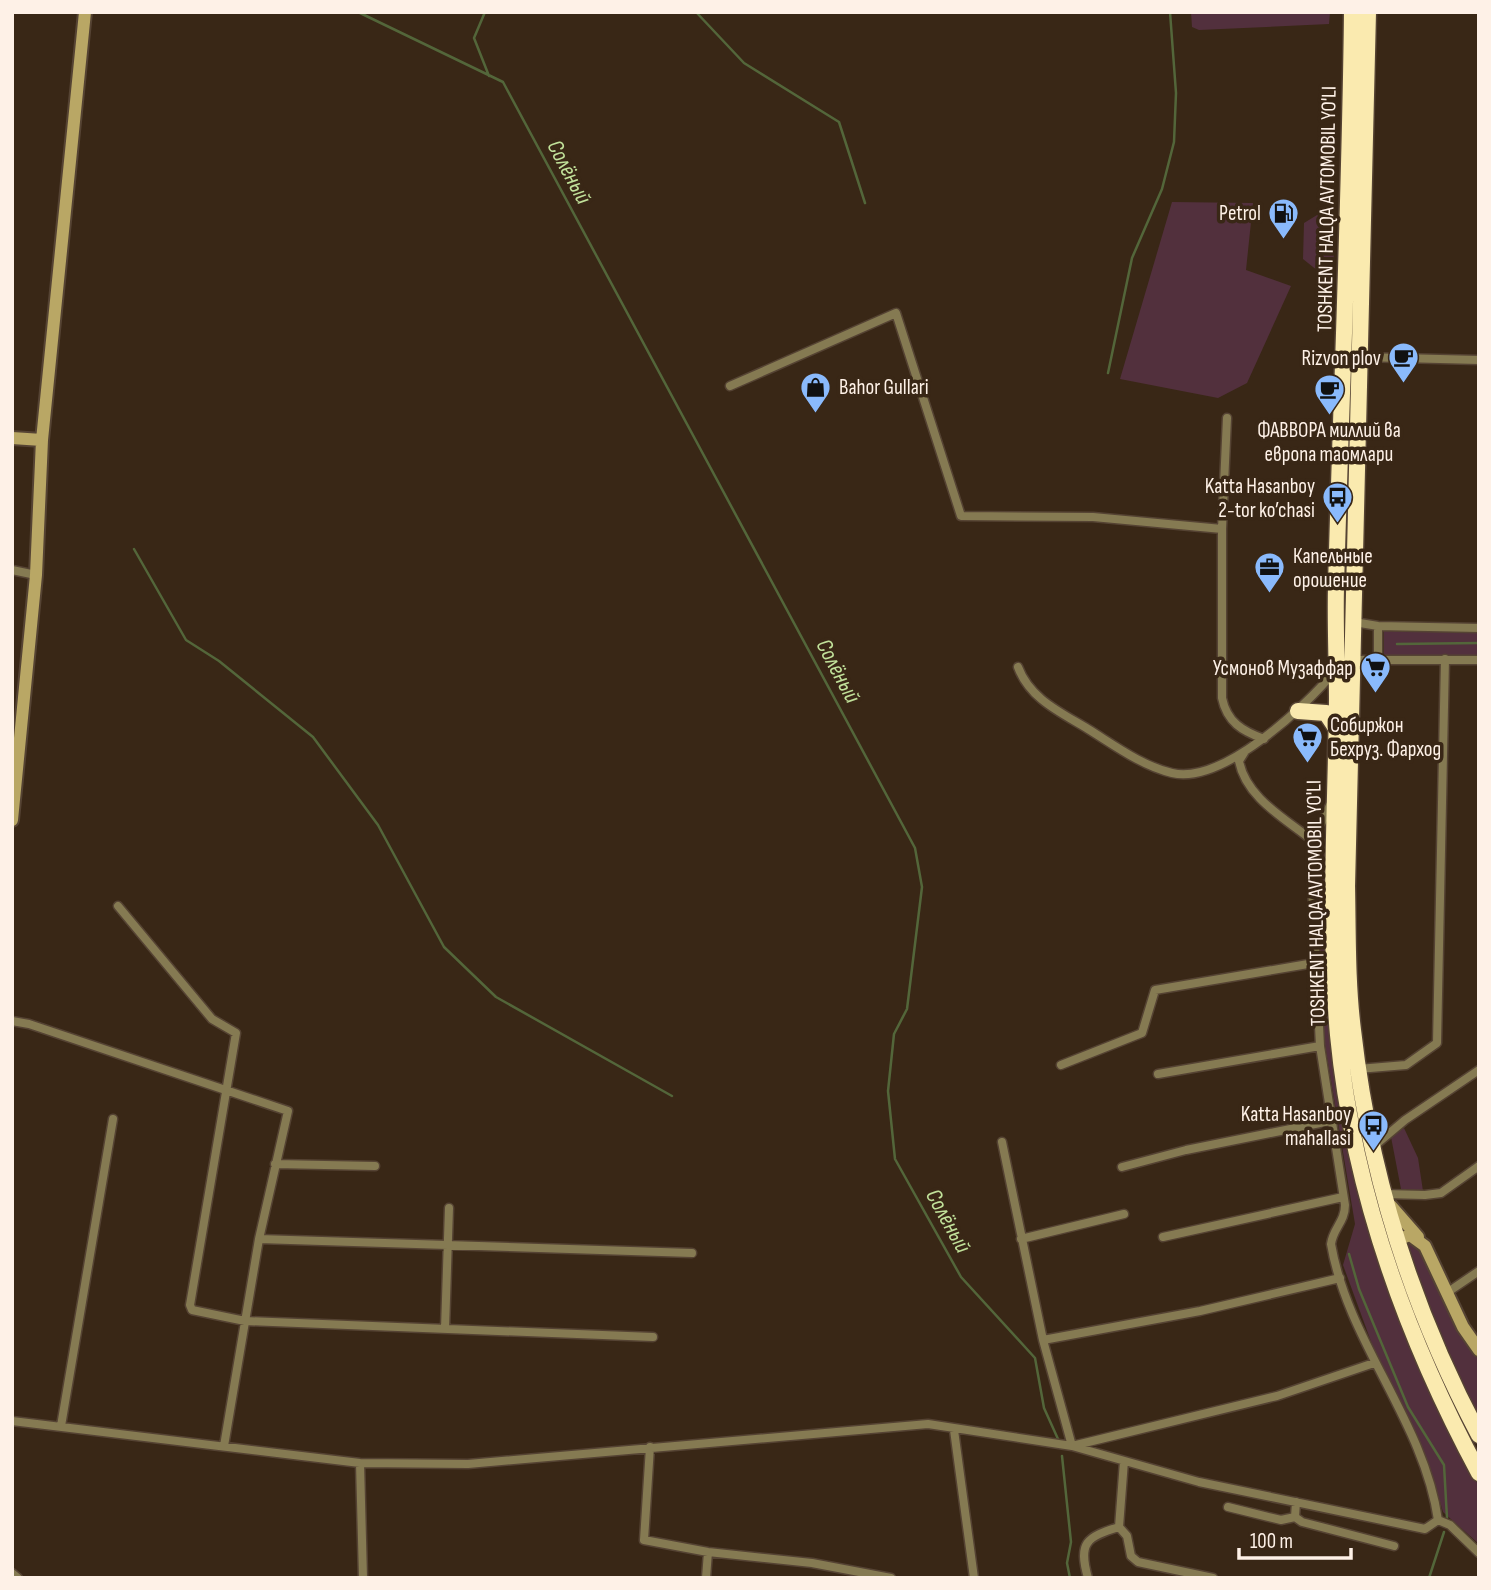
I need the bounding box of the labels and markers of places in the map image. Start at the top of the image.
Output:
fuel station icon: Petrol [1267,196,1301,240]
place label: Petrol [1219,201,1261,226]
cafe icon: Rizvon plov [1387,341,1421,385]
place label: Rizvon plov [1301,346,1381,371]
shop icon: Bahor Gullari [799,370,833,414]
cafe icon: ФАВВОРА миллий ва европа таомлари [1312,373,1346,417]
place label: Bahor Gullari [839,375,929,400]
place label: ФАВВОРА миллий ва европа таомлари [1257,418,1401,467]
place label: Katta Hasanboy 2-tor ko’chasi [1205,474,1315,523]
bus stop icon: Katta Hasanboy 2-tor ko’chasi [1321,481,1355,525]
place label: Капельные орошение [1293,544,1373,593]
office icon: Капельные орошение [1253,551,1287,595]
supermarket icon: Усмонов Музаффар [1359,651,1393,695]
place label: Усмонов Музаффар [1213,656,1353,681]
place label: Собиржон Бехруз. Фарход [1330,713,1441,762]
supermarket icon: Собиржон Бехруз. Фарход [1290,720,1324,764]
place label: Katta Hasanboy mahallasi [1241,1102,1351,1151]
bus stop icon: Katta Hasanboy mahallasi [1357,1109,1391,1153]

